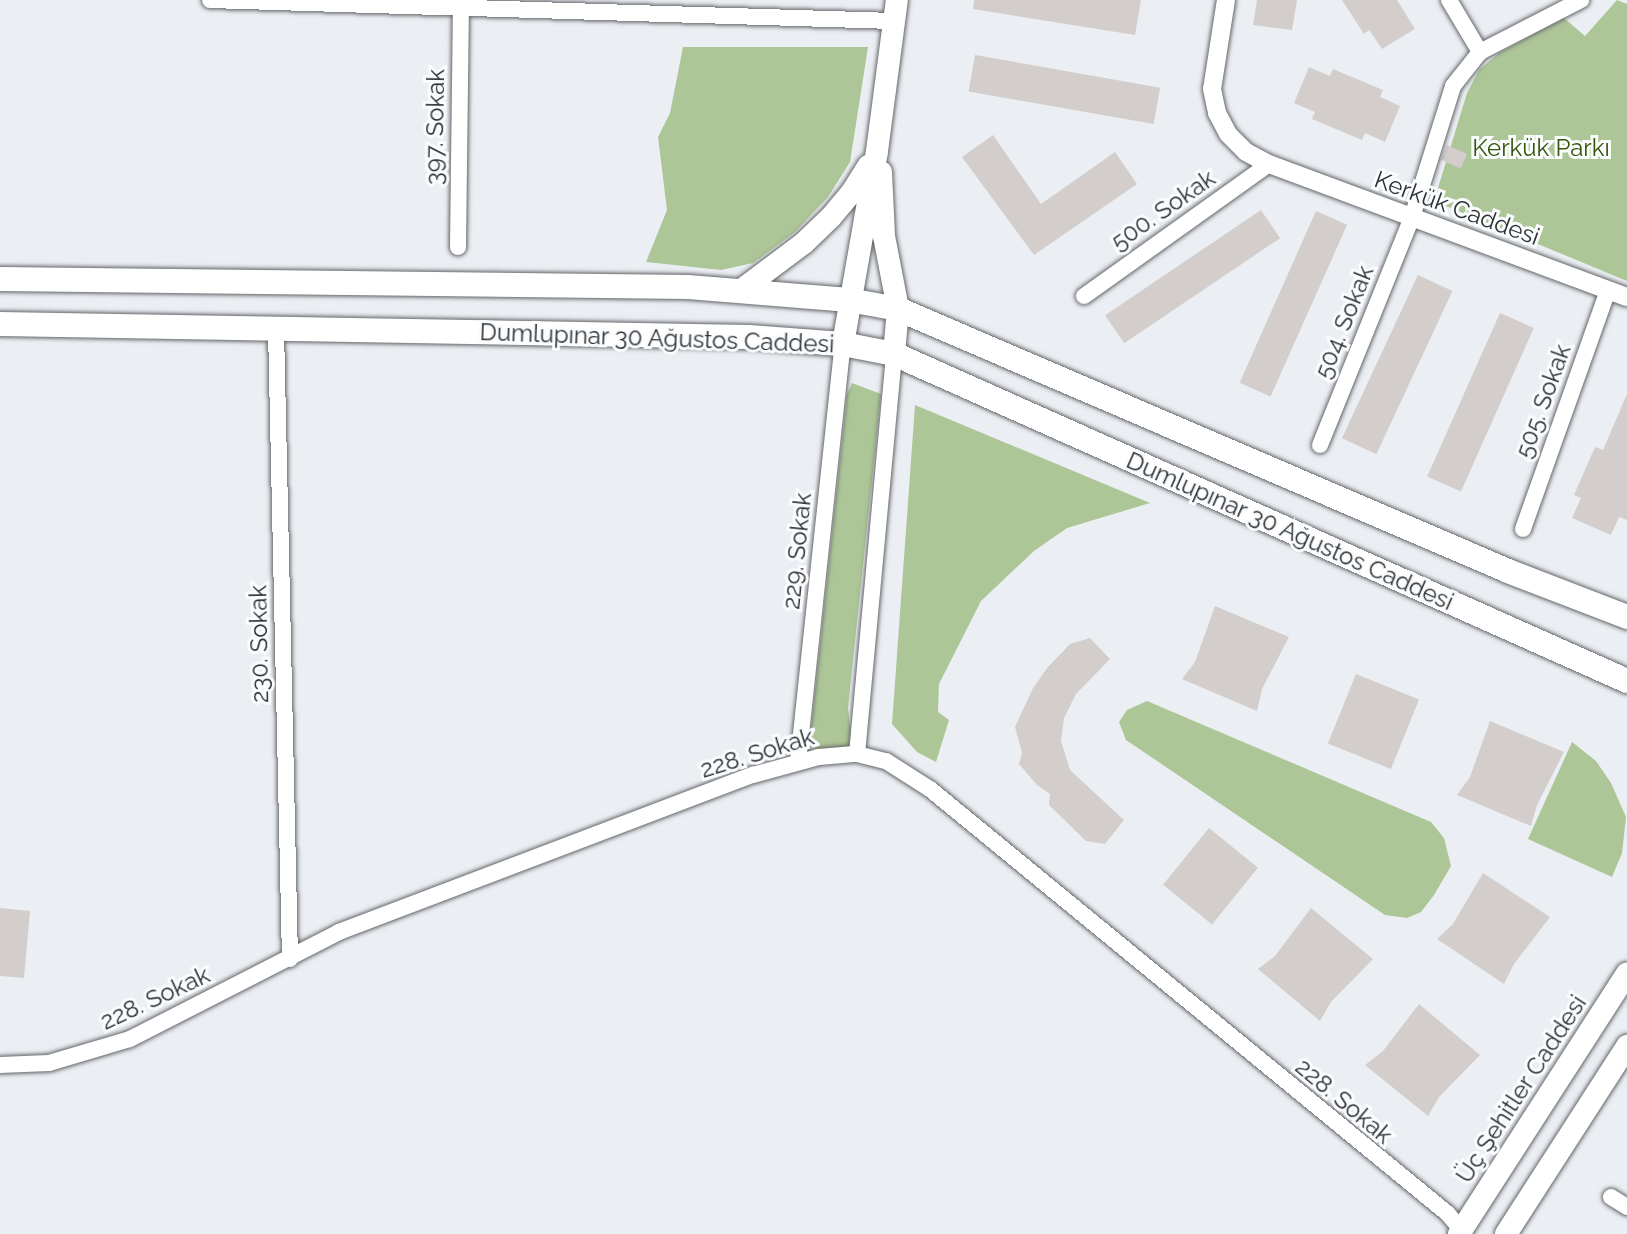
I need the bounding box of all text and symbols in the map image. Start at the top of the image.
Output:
street label: 397. Sokak [420,69,450,185]
park label: Kerkük Parkı [1472,134,1610,162]
street label: 500. Sokak [1105,164,1221,256]
street label: Kerkük Caddesi [1371,165,1543,251]
street label: 504. Sokak [1308,262,1380,382]
street label: Dumlupınar 30 Ağustos Caddesi [478,317,836,359]
street label: 505. Sokak [1509,340,1577,462]
street label: Dumlupınar 30 Ağustos Caddesi [1121,445,1459,617]
street label: 229. Sokak [777,491,817,611]
street label: 230. Sokak [244,585,274,703]
street label: 228. Sokak [697,722,817,784]
street label: 228. Sokak [96,960,214,1036]
street label: Üç Şehitler Caddesi [1449,990,1593,1188]
street label: 228. Sokak [1290,1052,1398,1150]

